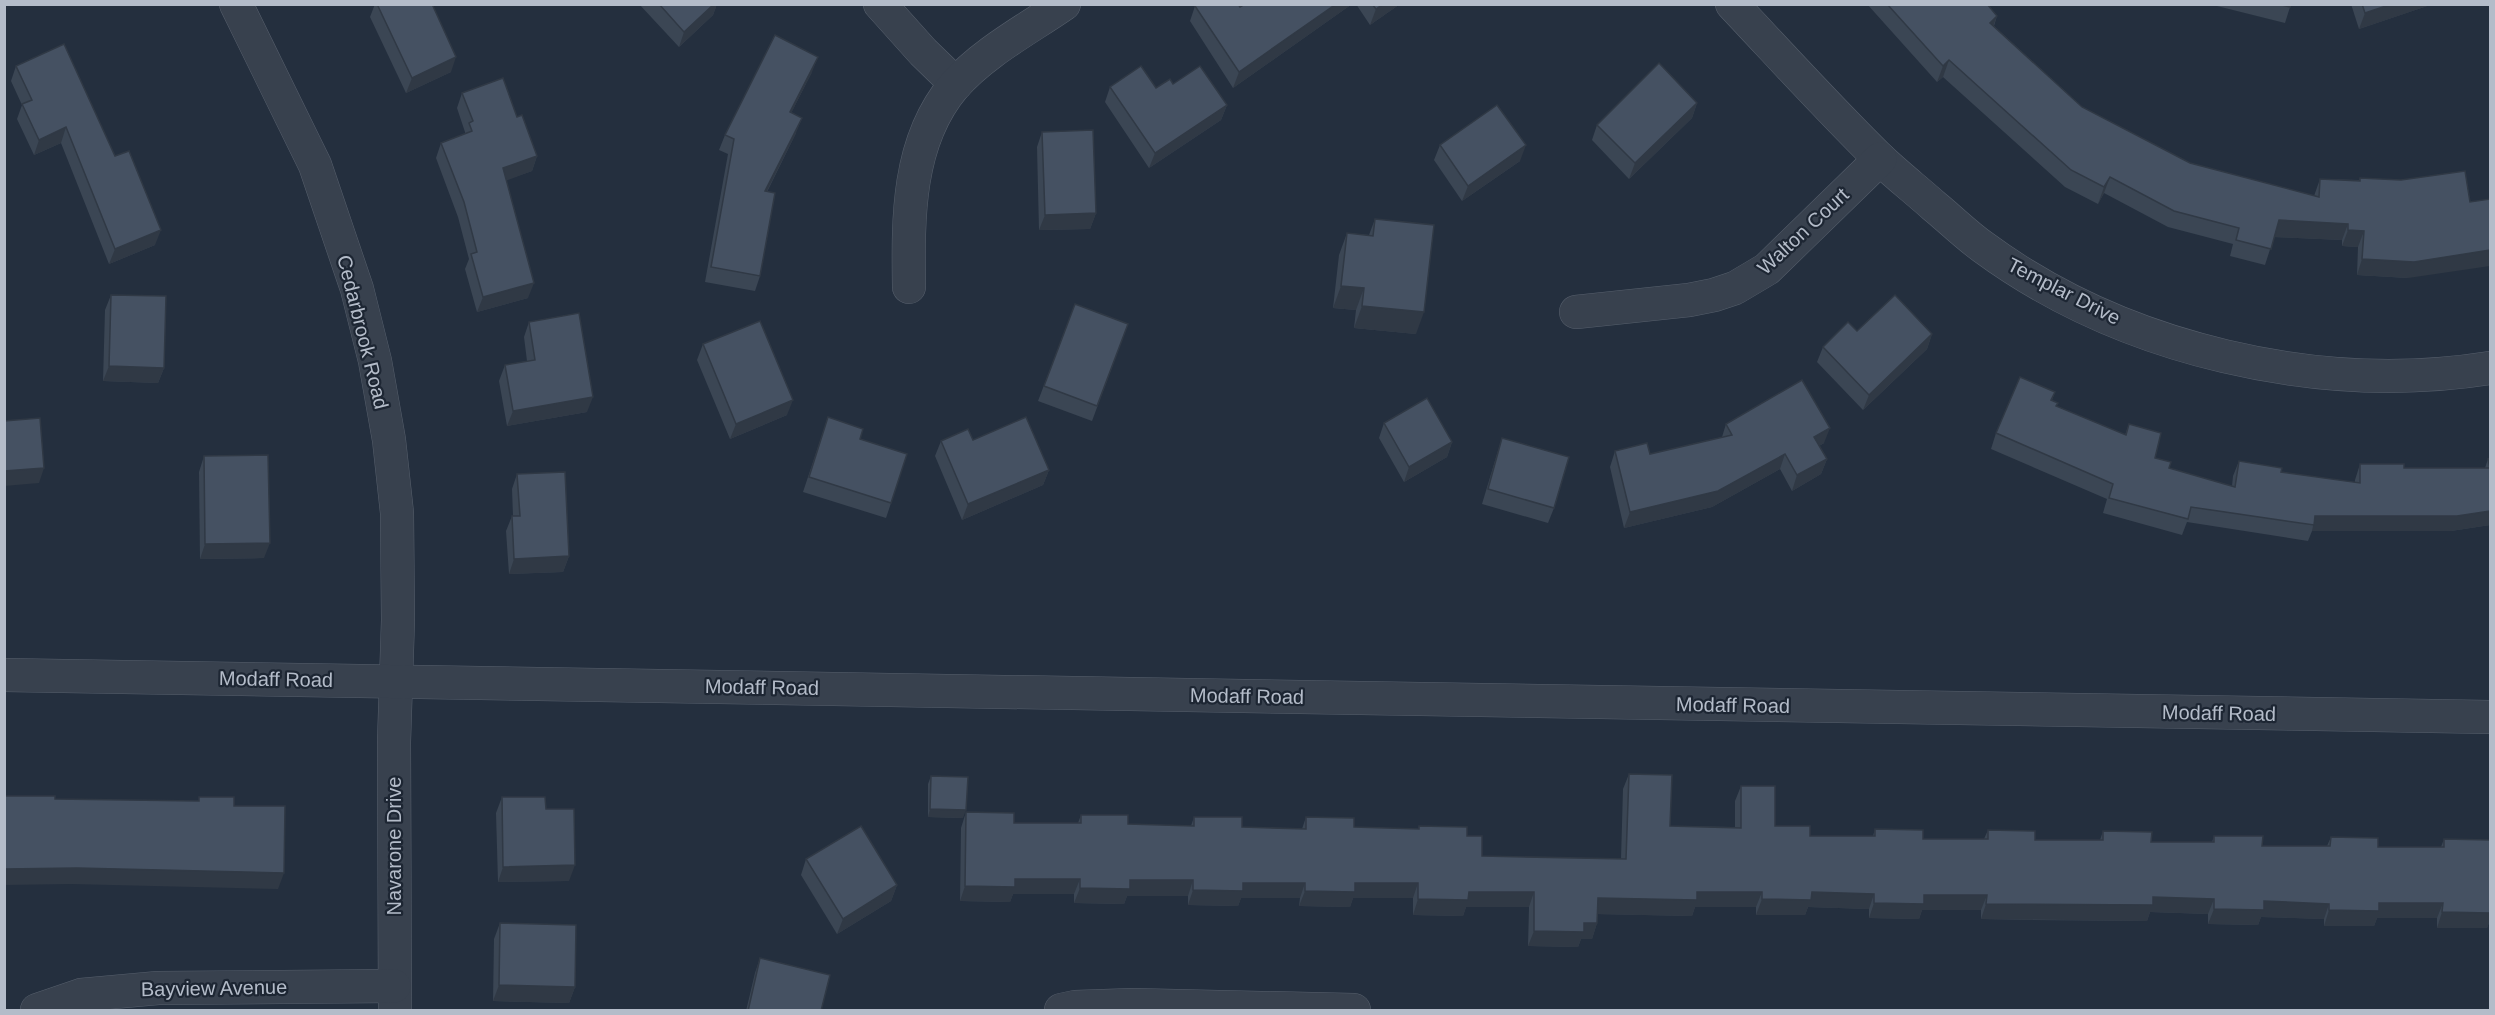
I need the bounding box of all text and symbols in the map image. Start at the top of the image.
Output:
street label: Walton Court [1753,183,1853,279]
street label: Cedarbrook Road [333,253,393,411]
street label: Templar Drive [2004,253,2124,329]
street label: Modaff Road [219,667,333,691]
street label: Modaff Road [705,675,819,699]
street label: Modaff Road [1190,684,1304,708]
street label: Modaff Road [1676,693,1790,717]
street label: Modaff Road [2162,701,2276,725]
street label: Navarone Drive [383,777,405,915]
street label: Bayview Avenue [141,976,287,1000]

